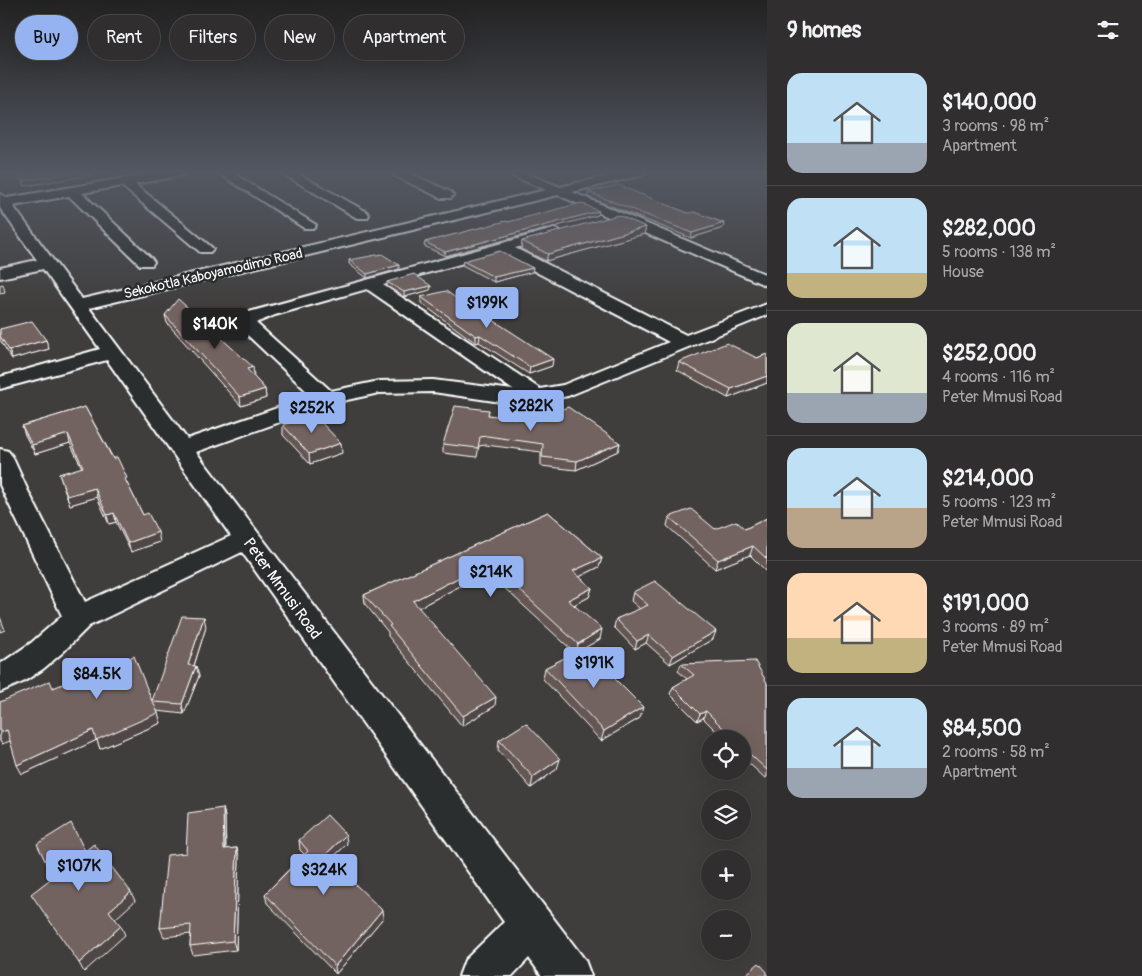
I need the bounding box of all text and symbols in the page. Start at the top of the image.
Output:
chip: Buy [15,15,78,60]
chip: Rent [88,15,160,60]
chip: Filters [170,15,255,60]
chip: New [265,15,334,60]
chip: Apartment [344,15,464,60]
icon: filters [1094,16,1122,44]
text: 9 homes [787,17,861,44]
text: $140,000 [942,89,1036,116]
icon: home [827,93,887,153]
text: 3 rooms · 98 m² [942,116,1049,136]
text: Apartment [942,136,1017,156]
text: $282,000 [942,215,1036,242]
icon: home [827,218,887,278]
text: 5 rooms · 138 m² [942,242,1056,262]
street label: Sekokotla Kaboyamodimo Road [122,245,304,302]
text: House [942,262,984,282]
pin: $199K [452,286,522,329]
text: $199K [466,293,508,313]
pin: $140K [180,308,250,350]
text: $140K [193,314,237,334]
text: $252,000 [942,340,1037,367]
icon: home [827,343,887,403]
text: 4 rooms · 116 m² [942,367,1055,387]
text: Peter Mmusi Road [942,387,1063,407]
pin: $282K [496,390,566,432]
pin: $252K [277,392,347,434]
text: $282K [509,396,553,416]
text: $252K [290,398,334,418]
text: $214,000 [942,465,1034,492]
icon: home [827,468,887,528]
text: 5 rooms · 123 m² [942,492,1056,512]
text: Peter Mmusi Road [942,512,1063,532]
street label: Peter Mmusi Road [239,534,326,643]
pin: $214K [456,556,526,598]
text: $214K [470,562,512,582]
text: $191,000 [942,590,1029,617]
icon: home [827,593,887,653]
text: 3 rooms · 89 m² [942,617,1049,637]
text: Peter Mmusi Road [942,637,1063,657]
pin: $191K [559,646,629,689]
text: $191K [574,653,614,673]
pin: $84.5K [56,658,138,700]
text: $84.5K [73,664,121,684]
text: $84,500 [942,715,1022,742]
icon: home [827,718,887,778]
map controls [701,730,751,960]
button: locate [701,730,751,780]
text: 2 rooms · 58 m² [942,742,1050,762]
text: Apartment [942,762,1017,782]
button: layers [701,790,751,840]
pin: $107K [44,850,114,892]
button: + [701,850,751,900]
pin: $324K [289,854,359,896]
text: $107K [57,856,101,876]
text: $324K [301,860,347,880]
button: − [701,910,751,960]

